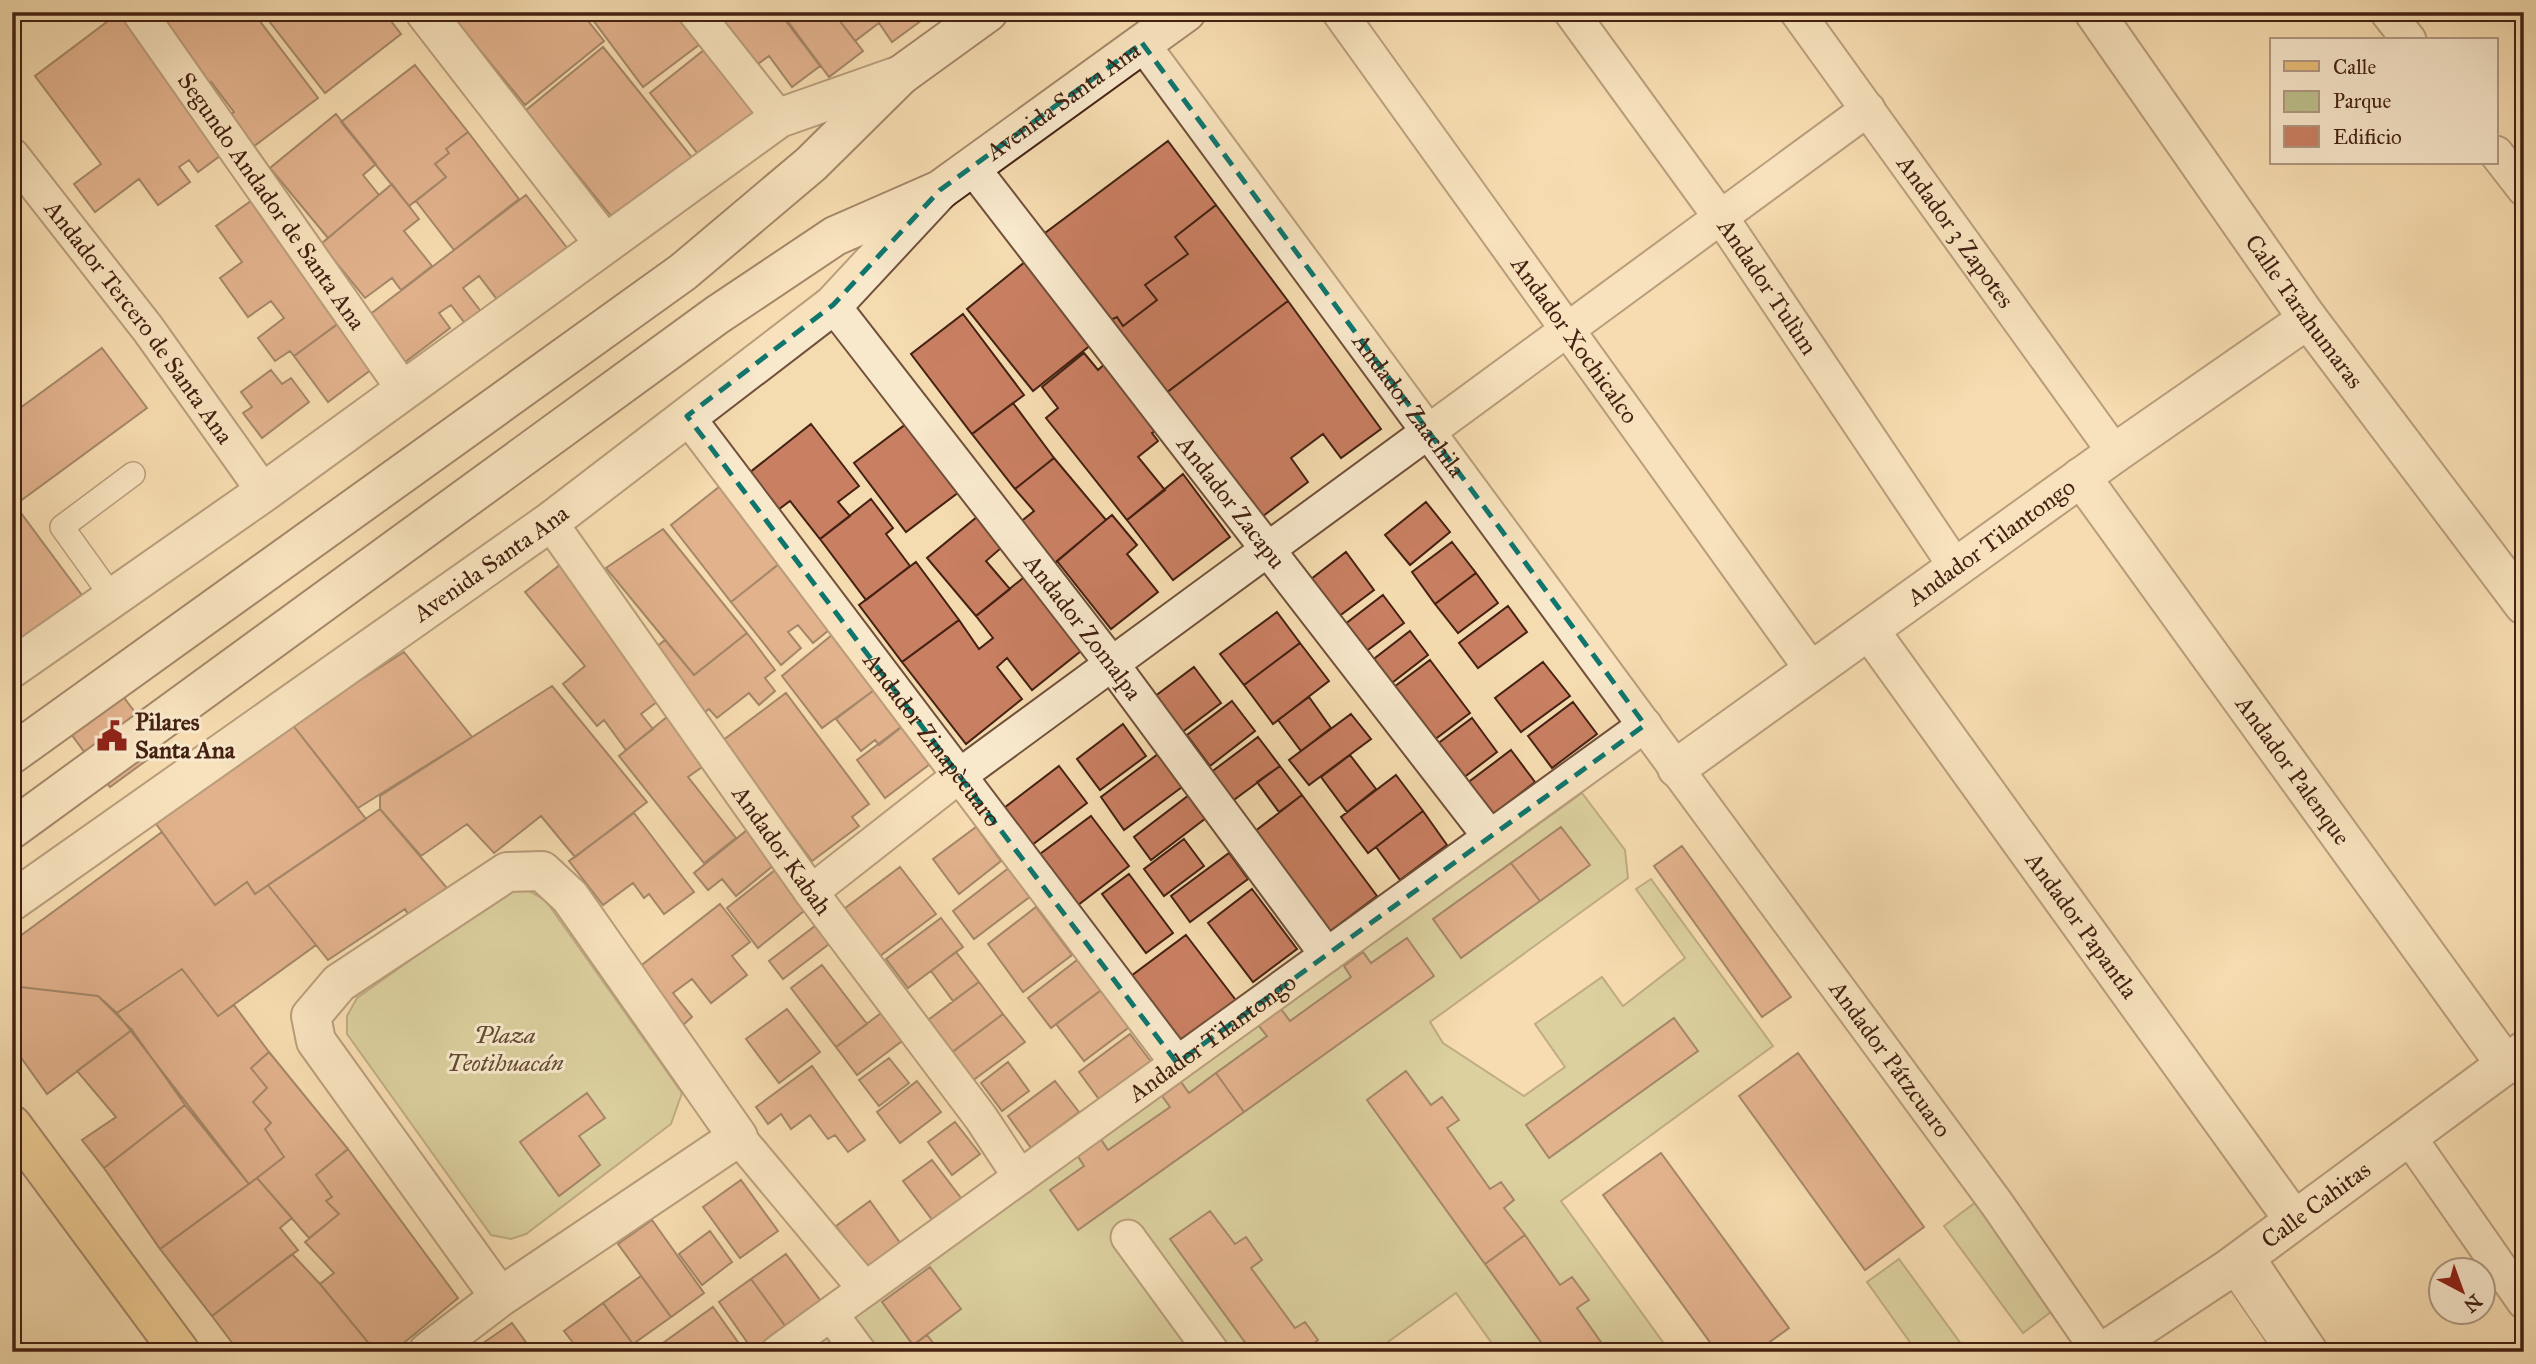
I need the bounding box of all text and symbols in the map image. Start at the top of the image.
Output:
street label: Avenida Santa Ana [979,35,1147,167]
legend [2270,38,2498,164]
text: Calle [2333,54,2376,80]
street label: Segundo Andador de Santa Ana [171,67,373,336]
text: Parque [2333,88,2392,114]
text: Edificio [2333,124,2402,150]
street label: Andador 3 Zapotes [1890,149,2021,314]
street label: Andador Tercero de Santa Ana [37,193,240,450]
street label: Andador Tulùm [1711,212,1824,361]
street label: Calle Tarahumaras [2239,229,2370,395]
street label: Andador Xochicalco [1504,250,1645,430]
street label: Andador Zaachila [1345,326,1472,484]
street label: Andador Zacapu [1170,429,1292,575]
street label: Andador Tilantongo [1901,472,2081,613]
street label: Avenida Santa Ana [407,498,575,629]
street label: Andador Zomalpa [1017,548,1149,707]
street label: Andador Zinapècuaro [856,646,1008,833]
street label: Andador Palenque [2229,689,2357,851]
place label: Pilares Santa Ana [135,707,236,765]
public building icon: Pilares Santa Ana [95,719,129,753]
street label: Andador Kabah [725,779,838,921]
street label: Andador Papantla [2018,845,2145,1005]
street label: Andador Tilantongo [1122,967,1302,1109]
street label: Andador Pátzcuaro [1822,974,1958,1143]
park label: Plaza Teotihuacán [446,1020,564,1078]
street label: Calle Cahitas [2255,1154,2376,1255]
north arrow [2428,1256,2498,1326]
text: N [2459,1289,2486,1317]

